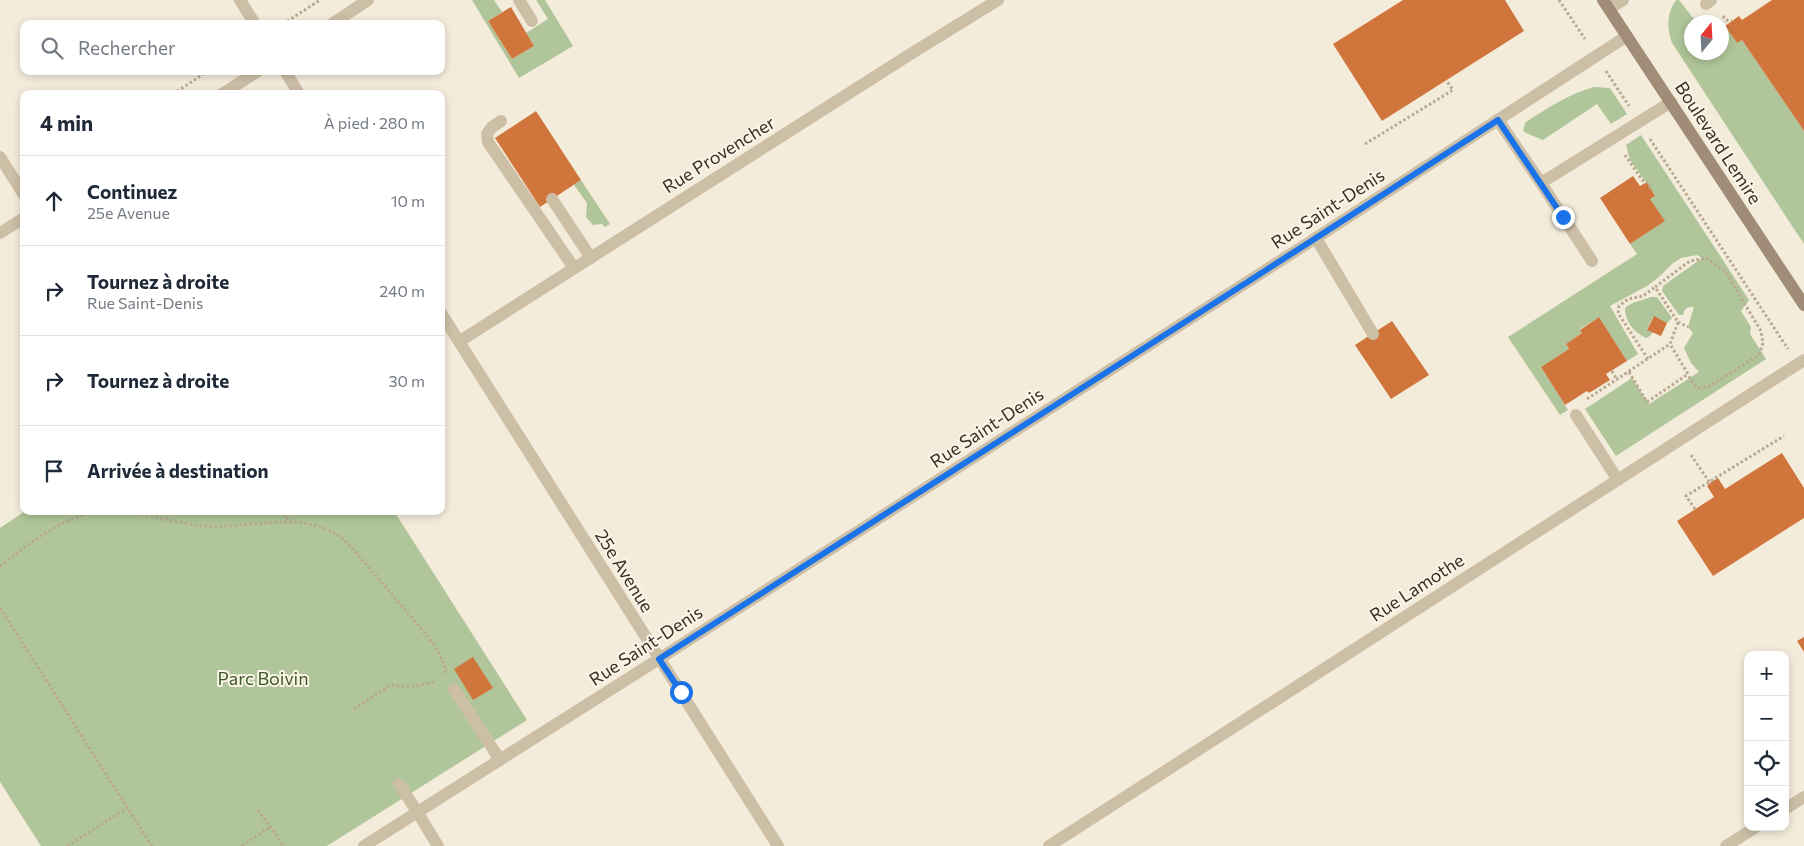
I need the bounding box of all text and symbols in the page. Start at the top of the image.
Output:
north arrow [1684,15,1729,60]
search box [20,20,445,75]
icon: search [38,34,66,62]
text: Rechercher [78,36,176,59]
street label: Boulevard Lemire [1671,77,1767,208]
text: 4 min [40,110,93,135]
street label: Rue Provencher [658,111,779,197]
text: À pied · 280 m [324,113,425,132]
street label: Rue Saint-Denis [1267,163,1388,253]
text: Continuez [87,180,177,203]
icon: ahead [40,187,68,215]
text: 10 m [391,191,425,210]
text: 25e Avenue [87,203,170,222]
route end [1552,206,1575,229]
text: Tournez à droite [87,270,229,293]
icon: right [40,277,68,305]
text: 240 m [379,281,425,300]
text: Rue Saint-Denis [87,293,203,312]
icon: right [40,367,68,395]
text: Tournez à droite [87,369,229,392]
text: 30 m [388,371,425,390]
street label: Rue Saint-Denis [926,382,1047,472]
icon: arrive [40,457,68,485]
text: Arrivée à destination [87,459,269,482]
street label: 25e Avenue [591,525,659,616]
street label: Rue Lamothe [1365,548,1468,626]
street label: Rue Saint-Denis [585,600,706,690]
map controls [1744,651,1789,831]
button: + [1744,651,1789,696]
park label: Parc Boivin [217,667,309,689]
route start [670,681,693,704]
button: − [1744,696,1789,741]
button: locate [1744,741,1789,786]
button: layers [1744,786,1789,831]

